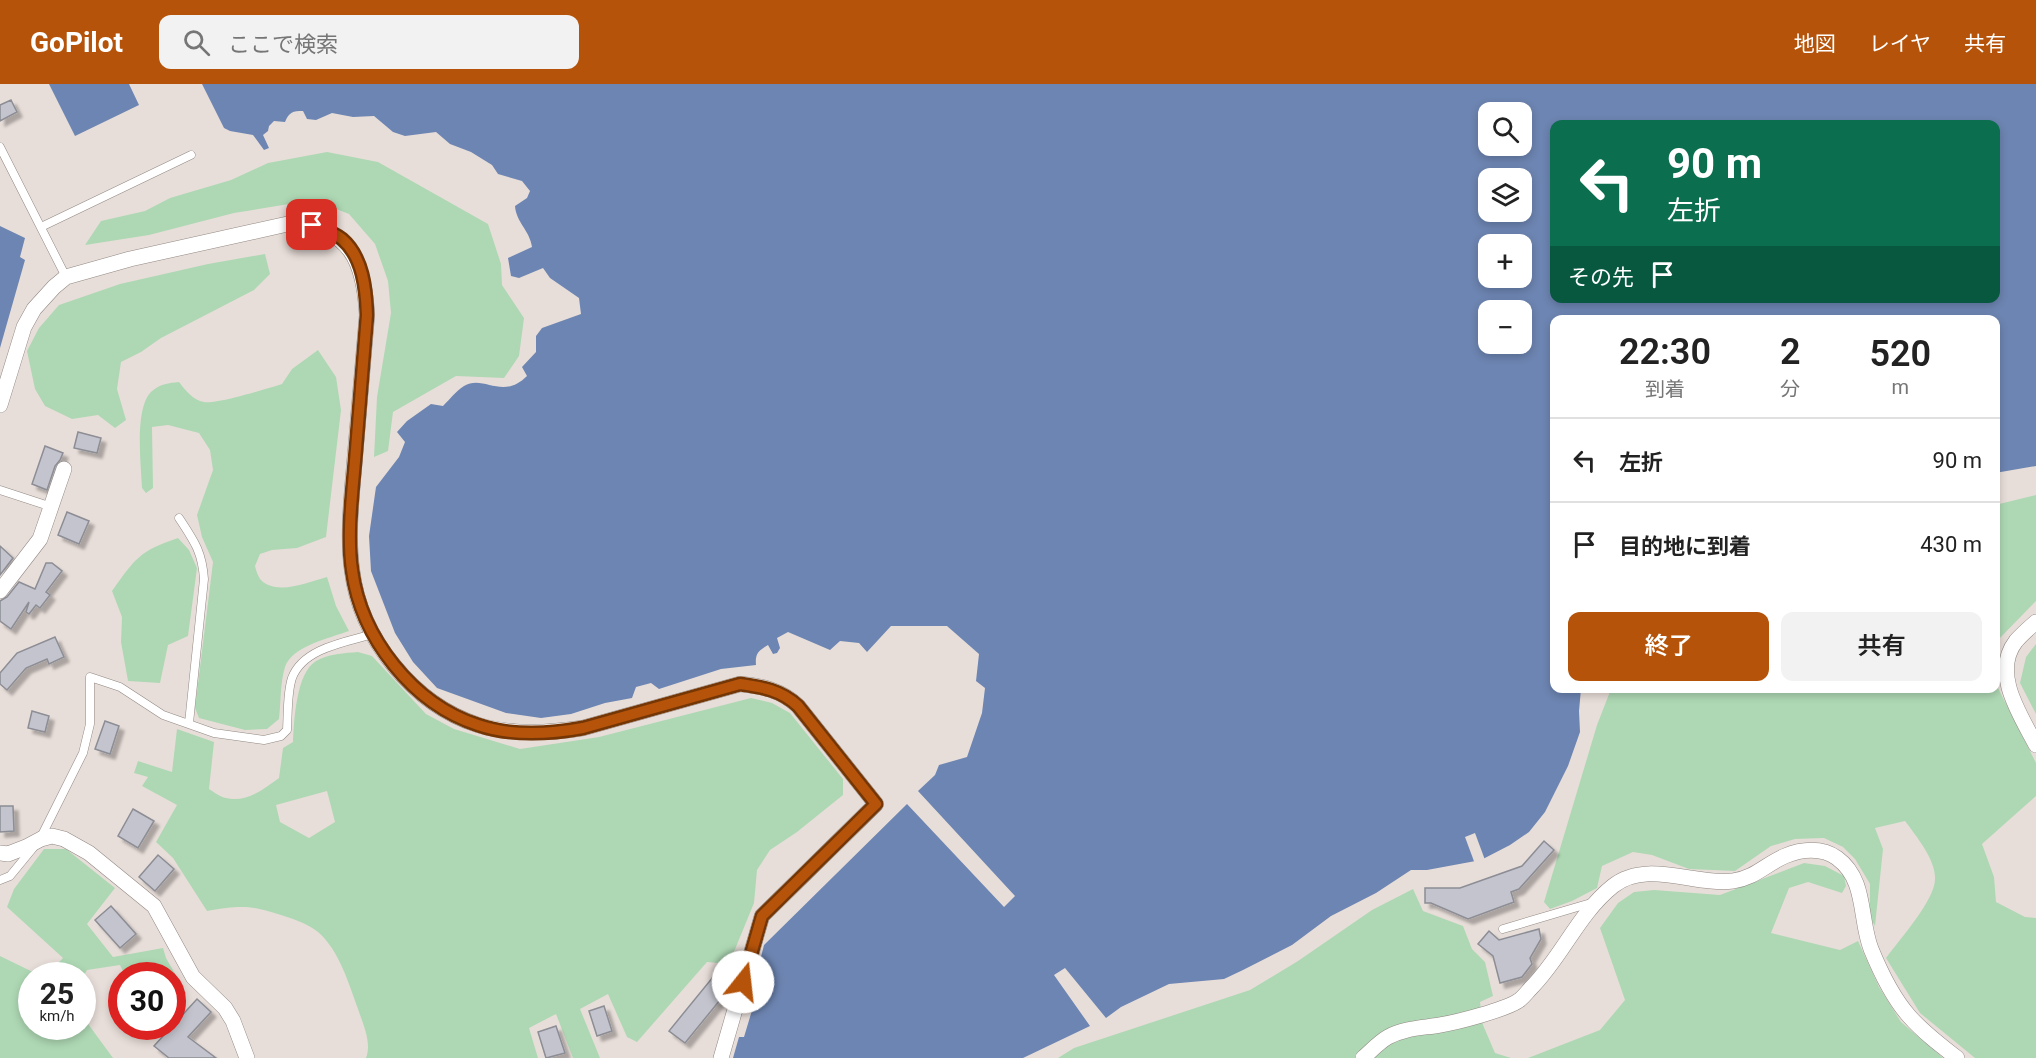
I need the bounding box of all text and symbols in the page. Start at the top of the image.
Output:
search box [159,15,579,69]
text: GoPilot [30,26,123,59]
icon: search [180,26,213,59]
text: ここで検索 [228,32,338,57]
text: 地図 [1794,32,1836,56]
text: レイヤ [1869,32,1931,56]
text: 共有 [1964,32,2006,56]
map controls [1478,102,1532,354]
button: search [1478,102,1532,156]
text: 90 m [1667,139,1762,188]
icon: left [1568,144,1646,222]
button: layers [1478,168,1532,222]
text: 左折 [1667,195,1721,227]
pin [286,199,337,250]
icon: arrive [295,208,328,241]
button: + [1478,234,1532,288]
icon: arrive [1646,258,1679,291]
text: その先 [1568,265,1634,290]
button: − [1478,300,1532,354]
text: 22:30 [1619,331,1711,373]
text: 2 [1780,331,1800,373]
text: 520 [1869,333,1931,375]
text: m [1891,375,1909,399]
text: 到着 [1645,377,1685,401]
text: 分 [1780,377,1800,401]
icon: left [1568,444,1601,477]
text: 90 m [1933,448,1982,473]
text: 左折 [1619,450,1663,475]
icon: arrive [1568,528,1601,561]
text: 430 m [1920,532,1982,557]
text: 目的地に到着 [1619,534,1751,559]
button: 終了 [1568,612,1769,681]
button: 共有 [1781,612,1982,681]
position arrow [711,950,775,1014]
speed limit sign: 30 [108,962,186,1040]
text: 25 [40,976,74,1011]
text: km/h [39,1007,75,1025]

